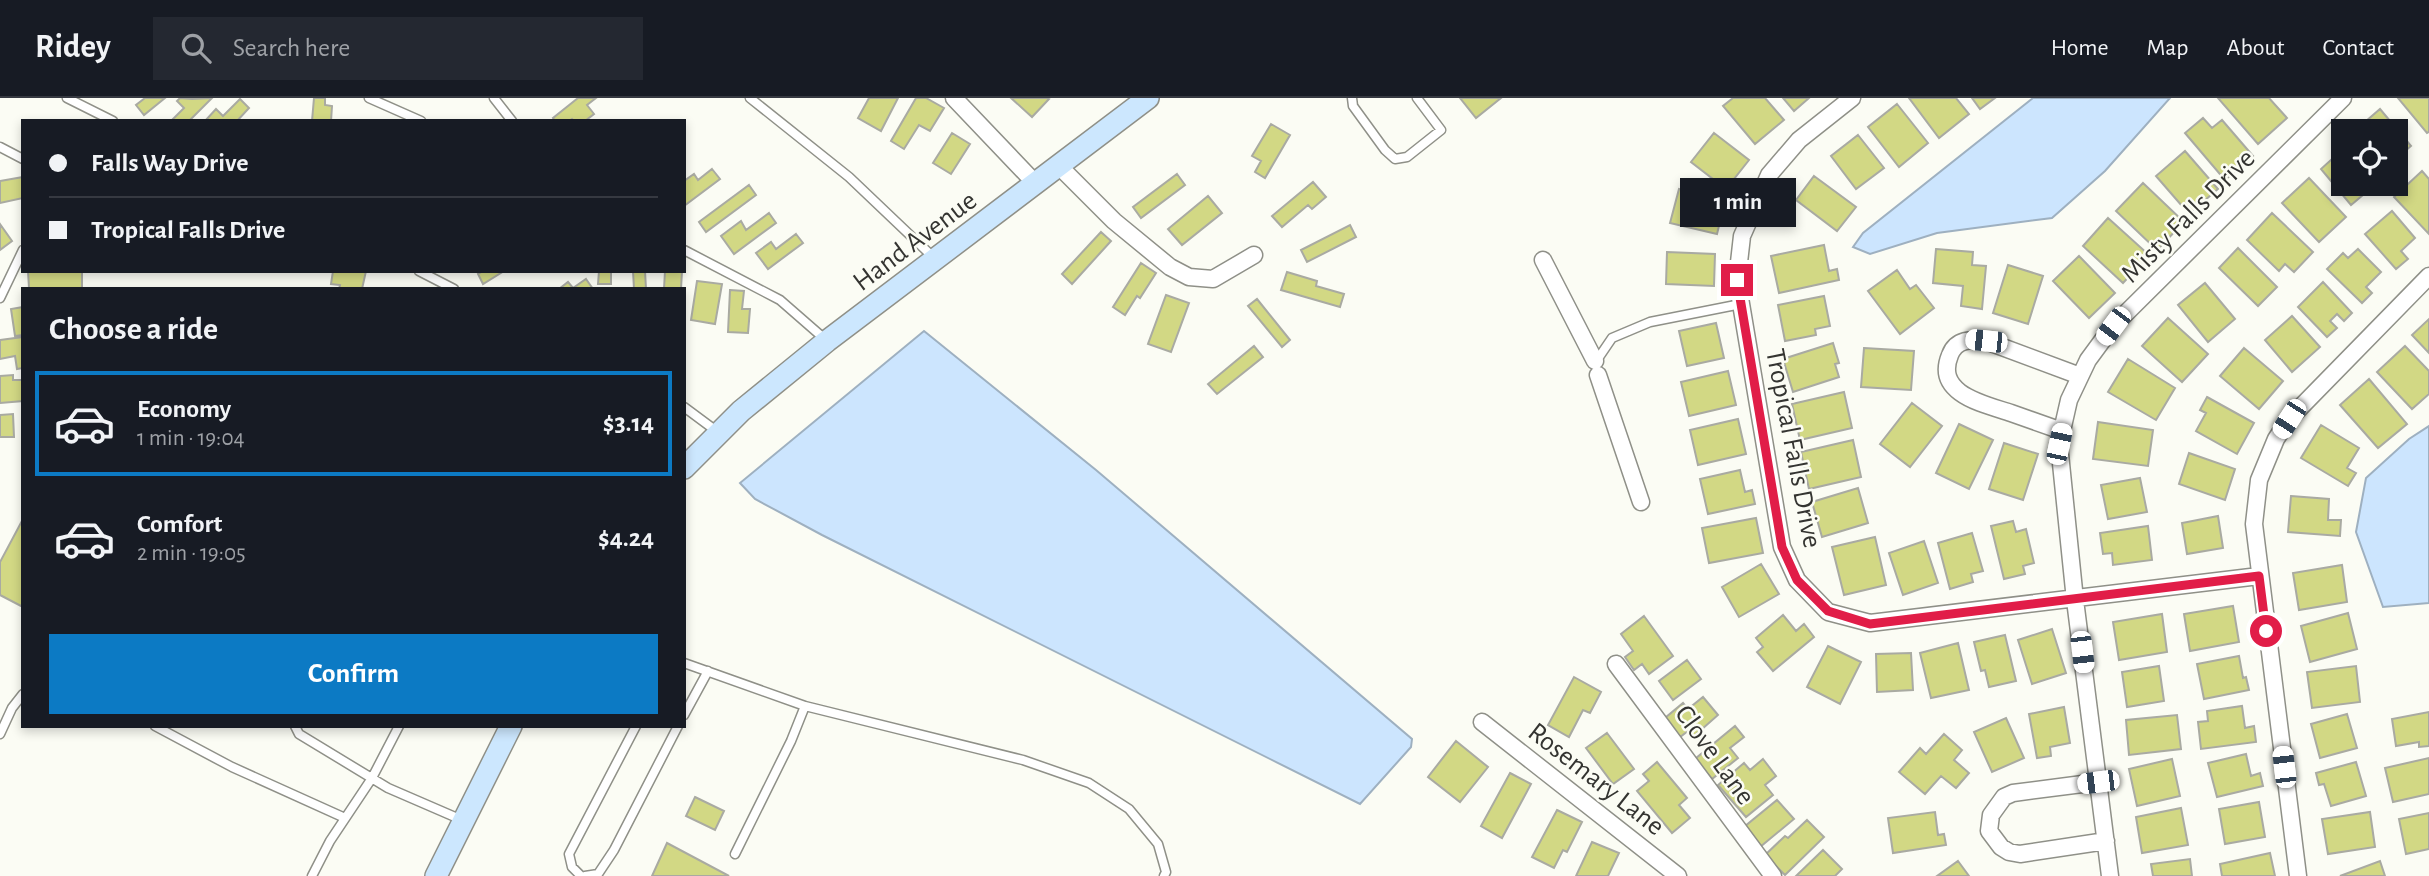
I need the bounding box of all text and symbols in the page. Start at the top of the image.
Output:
search box [153,17,643,80]
icon: search [177,29,215,67]
text: Ridey [35,31,111,64]
text: Search here [233,35,350,61]
text: Home [2051,36,2109,60]
text: Map [2147,36,2189,60]
text: About [2227,36,2284,60]
text: Contact [2322,36,2394,60]
map controls [2331,119,2408,196]
button: locate [2331,119,2408,196]
street label: Misty Falls Drive [2116,144,2261,289]
text: Falls Way Drive [91,150,248,176]
callout: 1 min [1679,178,1795,228]
street label: Hand Avenue [848,186,982,297]
text: 1 min [1714,191,1762,214]
text: Tropical Falls Drive [91,217,285,243]
route end [1721,264,1753,296]
car [2092,303,2135,349]
text: Choose a ride [49,313,218,345]
car [1965,328,2008,354]
street label: Tropical Falls Drive [1760,347,1826,550]
icon: car [53,392,116,455]
text: Economy [137,396,231,422]
car [2269,396,2310,442]
text: $3.14 [603,410,654,436]
car [2045,421,2074,467]
text: 1 min · 19:04 [137,427,245,450]
icon: car [53,507,116,570]
text: Comfort [137,511,222,537]
text: $4.24 [598,525,654,551]
text: 2 min · 19:05 [137,542,246,565]
route start [2250,615,2282,647]
car [2070,630,2095,674]
button: Confirm [49,634,658,714]
street label: Clove Lane [1669,700,1760,810]
street label: Rosemary Lane [1522,718,1669,841]
car [2272,745,2297,789]
car [2076,769,2121,795]

